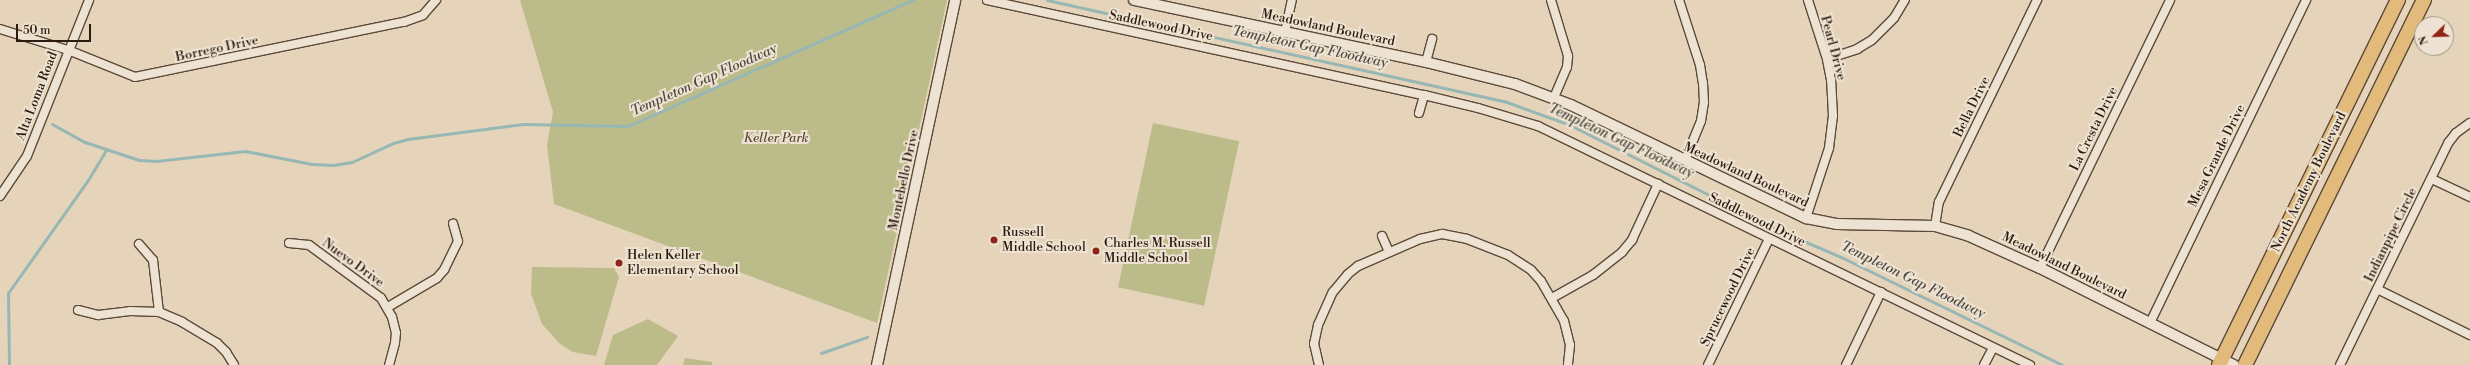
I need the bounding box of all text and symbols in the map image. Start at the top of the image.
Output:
street label: Meadowland Boulevard [1260,6,1396,50]
street label: Saddlewood Drive [1108,7,1214,45]
street label: Pearl Drive [1817,14,1849,82]
scale bar [18,16,93,42]
north arrow [2414,16,2454,56]
water label: Templeton Gap Floodway [1231,22,1389,72]
text: 50 m [23,23,51,38]
street label: Borrego Drive [174,33,260,65]
text: N [2416,34,2432,47]
water label: Templeton Gap Floodway [628,40,780,120]
street label: Alta Loma Road [13,50,61,142]
street label: Bella Drive [1951,74,1993,140]
street label: La Cresta Drive [2067,84,2121,174]
water label: Templeton Gap Floodway [1546,100,1696,182]
street label: Mesa Grande Drive [2185,102,2249,210]
street label: North Academy Boulevard [2268,109,2350,255]
street label: Montebello Drive [886,128,922,232]
park label: Keller Park [744,130,808,146]
street label: Meadowland Boulevard [1681,139,1811,211]
street label: Indianpipe Circle [2361,185,2421,285]
street label: Saddlewood Drive [1706,190,1808,250]
place label: Russell Middle School [1002,225,1086,256]
street label: Meadowland Boulevard [1999,229,2129,303]
street label: Nuevo Drive [319,235,387,291]
marker: Russell Middle School [989,235,999,245]
place label: Charles M. Russell Middle School [1104,236,1211,267]
water label: Templeton Gap Floodway [1838,238,1988,322]
street label: Sprucewood Drive [1697,245,1759,349]
marker: Charles M. Russell Middle School [1091,246,1101,256]
place label: Helen Keller Elementary School [627,248,739,279]
marker: Helen Keller Elementary School [614,258,624,268]

